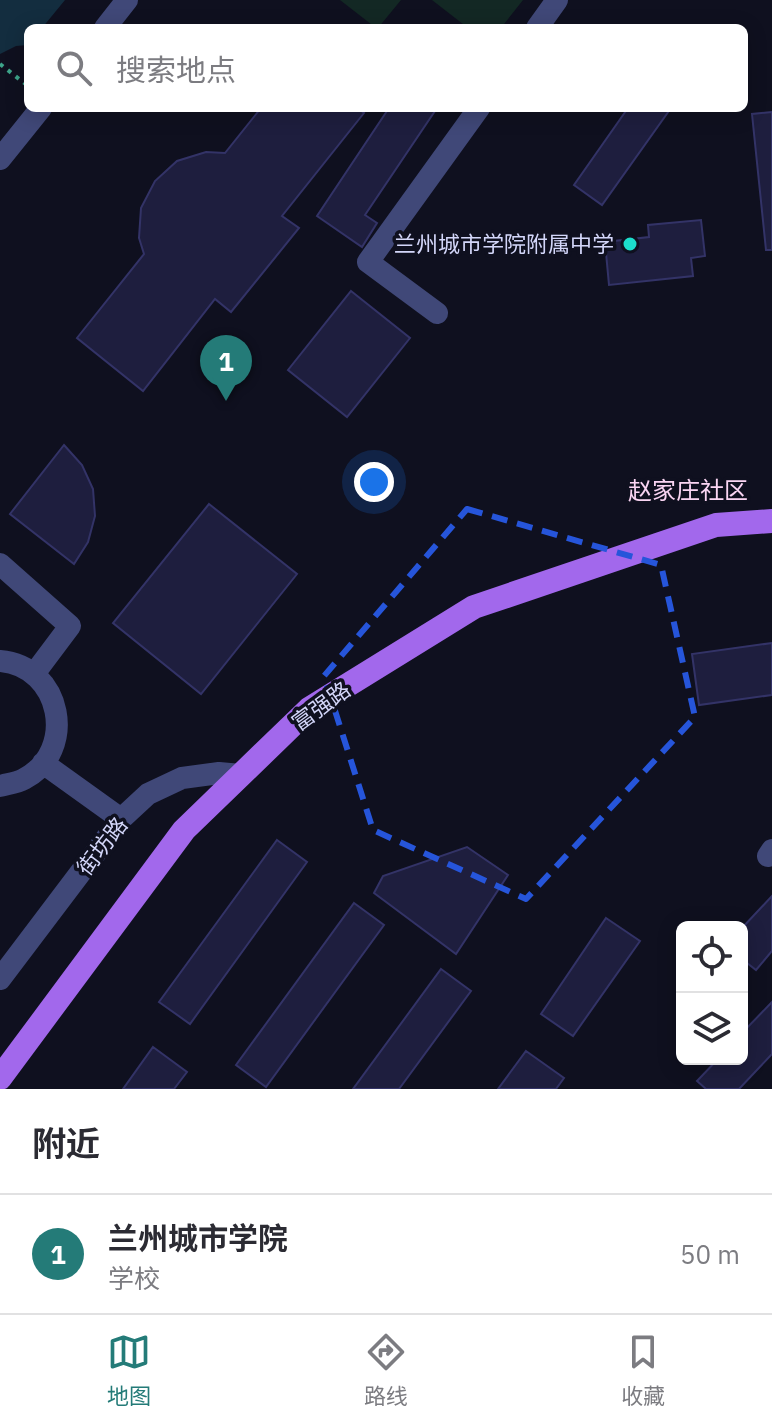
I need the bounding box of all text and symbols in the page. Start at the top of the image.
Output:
search box [24,24,748,112]
icon: search [52,46,96,90]
text: 搜索地点 [116,50,236,89]
place label: 兰州城市学院附属中学 [394,229,614,258]
marker: 兰州城市学院附属中学 [621,235,639,253]
pin: 1 [200,335,252,401]
your location [354,462,394,502]
district label: 赵家庄社区 [628,474,748,506]
street label: 富强路 [285,674,356,737]
street label: 街坊路 [70,811,133,881]
map controls [676,921,748,1065]
button: locate [676,921,748,993]
button: layers [676,993,748,1065]
text: 附近 [32,1121,100,1165]
text: 兰州城市学院 [108,1218,288,1257]
text: 1 [50,1237,66,1271]
text: 50 m [680,1237,740,1271]
text: 学校 [108,1261,160,1295]
tab: 地图 [107,1330,151,1410]
tab: 路线 [364,1330,408,1410]
tab: 收藏 [621,1330,665,1410]

